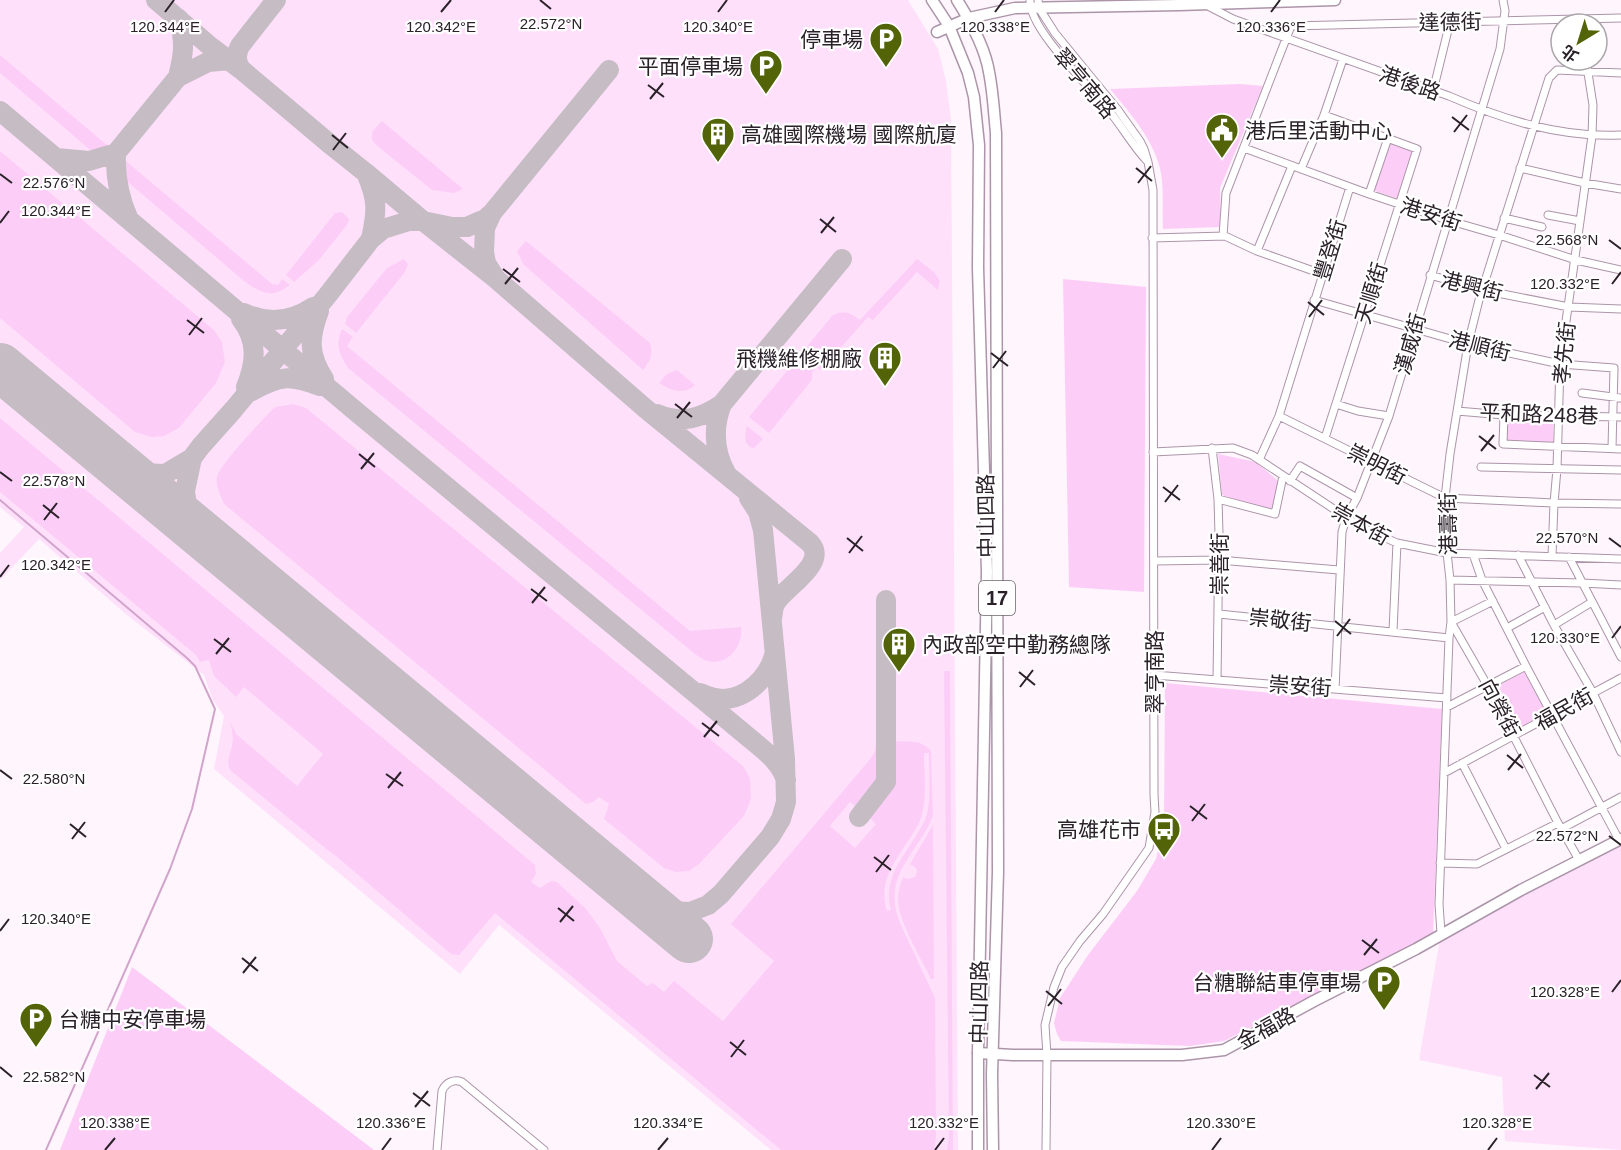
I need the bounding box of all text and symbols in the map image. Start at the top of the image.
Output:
street label: 達德街 [1418,10,1482,34]
north arrow [1549,12,1609,72]
text: 22.572°N [520,15,582,32]
text: 120.344°E [130,18,200,35]
text: 120.342°E [406,18,476,35]
text: 120.340°E [683,18,753,35]
text: 120.338°E [960,18,1030,35]
text: 120.336°E [1236,18,1306,35]
parking icon: 停車場 [868,21,904,68]
place label: 停車場 [800,28,863,51]
text: 北 [1559,42,1582,65]
street label: 翠亨南路 [1049,43,1121,123]
parking icon: 平面停車場 [748,48,784,95]
place label: 平面停車場 [638,55,743,78]
street label: 港後路 [1376,62,1444,104]
public building icon: 港后里活動中心 [1204,112,1240,159]
building icon: 高雄國際機場 國際航廈 [700,116,736,163]
place label: 港后里活動中心 [1245,119,1392,142]
place label: 高雄國際機場 國際航廈 [741,123,957,146]
text: 22.576°N [23,174,85,191]
street label: 港安街 [1397,193,1465,235]
text: 120.344°E [21,202,91,219]
street label: 豐登街 [1310,217,1350,283]
text: 22.568°N [1536,231,1598,248]
street label: 天順街 [1351,260,1391,326]
street label: 港興街 [1439,267,1505,305]
text: 120.332°E [1530,275,1600,292]
street label: 漢威街 [1390,311,1430,377]
street label: 孝先街 [1549,320,1579,386]
street label: 港順街 [1447,327,1513,365]
building icon: 飛機維修棚廠 [867,340,903,387]
place label: 飛機維修棚廠 [736,347,862,370]
street label: 平和路248巷 [1479,400,1599,428]
street label: 崇明街 [1344,439,1410,489]
text: 22.578°N [23,472,85,489]
street label: 中山四路 [974,474,998,558]
street label: 港壽街 [1436,492,1460,556]
street label: 崇本街 [1328,499,1394,549]
text: 22.570°N [1536,529,1598,546]
street label: 崇善街 [1208,533,1231,596]
text: 120.342°E [21,556,91,573]
road number: 17 [979,581,1015,615]
street label: 崇敬街 [1247,605,1313,635]
building icon: 內政部空中勤務總隊 [881,626,917,673]
text: 120.330°E [1530,629,1600,646]
street label: 翠亨南路 [1143,630,1166,714]
place label: 內政部空中勤務總隊 [922,633,1111,656]
street label: 崇安街 [1268,672,1332,700]
street label: 向榮街 [1475,675,1525,741]
street label: 福民街 [1531,684,1597,734]
text: 22.580°N [23,770,85,787]
bus stop icon: 高雄花市 [1146,811,1182,858]
place label: 高雄花市 [1057,818,1141,841]
text: 22.572°N [1536,827,1598,844]
text: 120.340°E [21,910,91,927]
street label: 中山四路 [967,960,991,1044]
parking icon: 台糖聯結車停車場 [1366,964,1402,1011]
place label: 台糖聯結車停車場 [1193,971,1361,994]
text: 120.328°E [1530,983,1600,1000]
parking icon: 台糖中安停車場 [18,1001,54,1048]
street label: 金福路 [1233,1003,1299,1053]
place label: 台糖中安停車場 [59,1008,206,1031]
text: 22.582°N [23,1068,85,1085]
text: 120.338°E [80,1114,150,1131]
text: 120.336°E [356,1114,426,1131]
text: 120.334°E [633,1114,703,1131]
text: 120.332°E [909,1114,979,1131]
text: 120.330°E [1186,1114,1256,1131]
text: 120.328°E [1462,1114,1532,1131]

